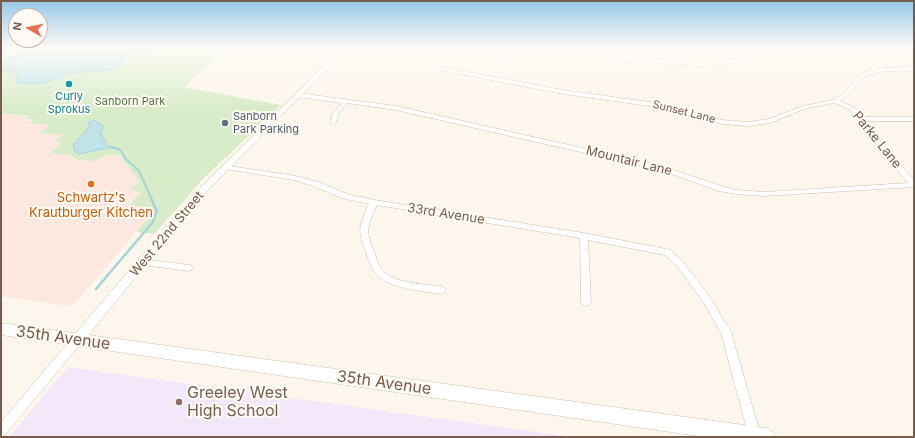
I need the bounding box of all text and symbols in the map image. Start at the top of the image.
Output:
north arrow [8,8,48,48]
text: N [10,21,25,32]
marker: Curly Sprokus [64,79,74,89]
place label: Curly Sprokus [48,90,90,116]
park label: Sanborn Park [95,95,165,109]
street label: Sunset Lane [651,98,717,126]
street label: Parke Lane [849,108,905,172]
place label: Sanborn Park Parking [233,110,299,136]
marker: Sanborn Park Parking [220,118,230,128]
street label: Mountair Lane [584,143,674,179]
marker: Schwartz's Krautburger Kitchen [86,179,96,189]
street label: West 22nd Street [127,188,207,280]
place label: Schwartz's Krautburger Kitchen [29,190,153,221]
street label: 33rd Avenue [406,200,486,228]
street label: 35th Avenue [15,322,111,354]
street label: 35th Avenue [336,367,432,399]
place label: Greeley West High School [187,383,288,421]
marker: Greeley West High School [174,397,184,407]

